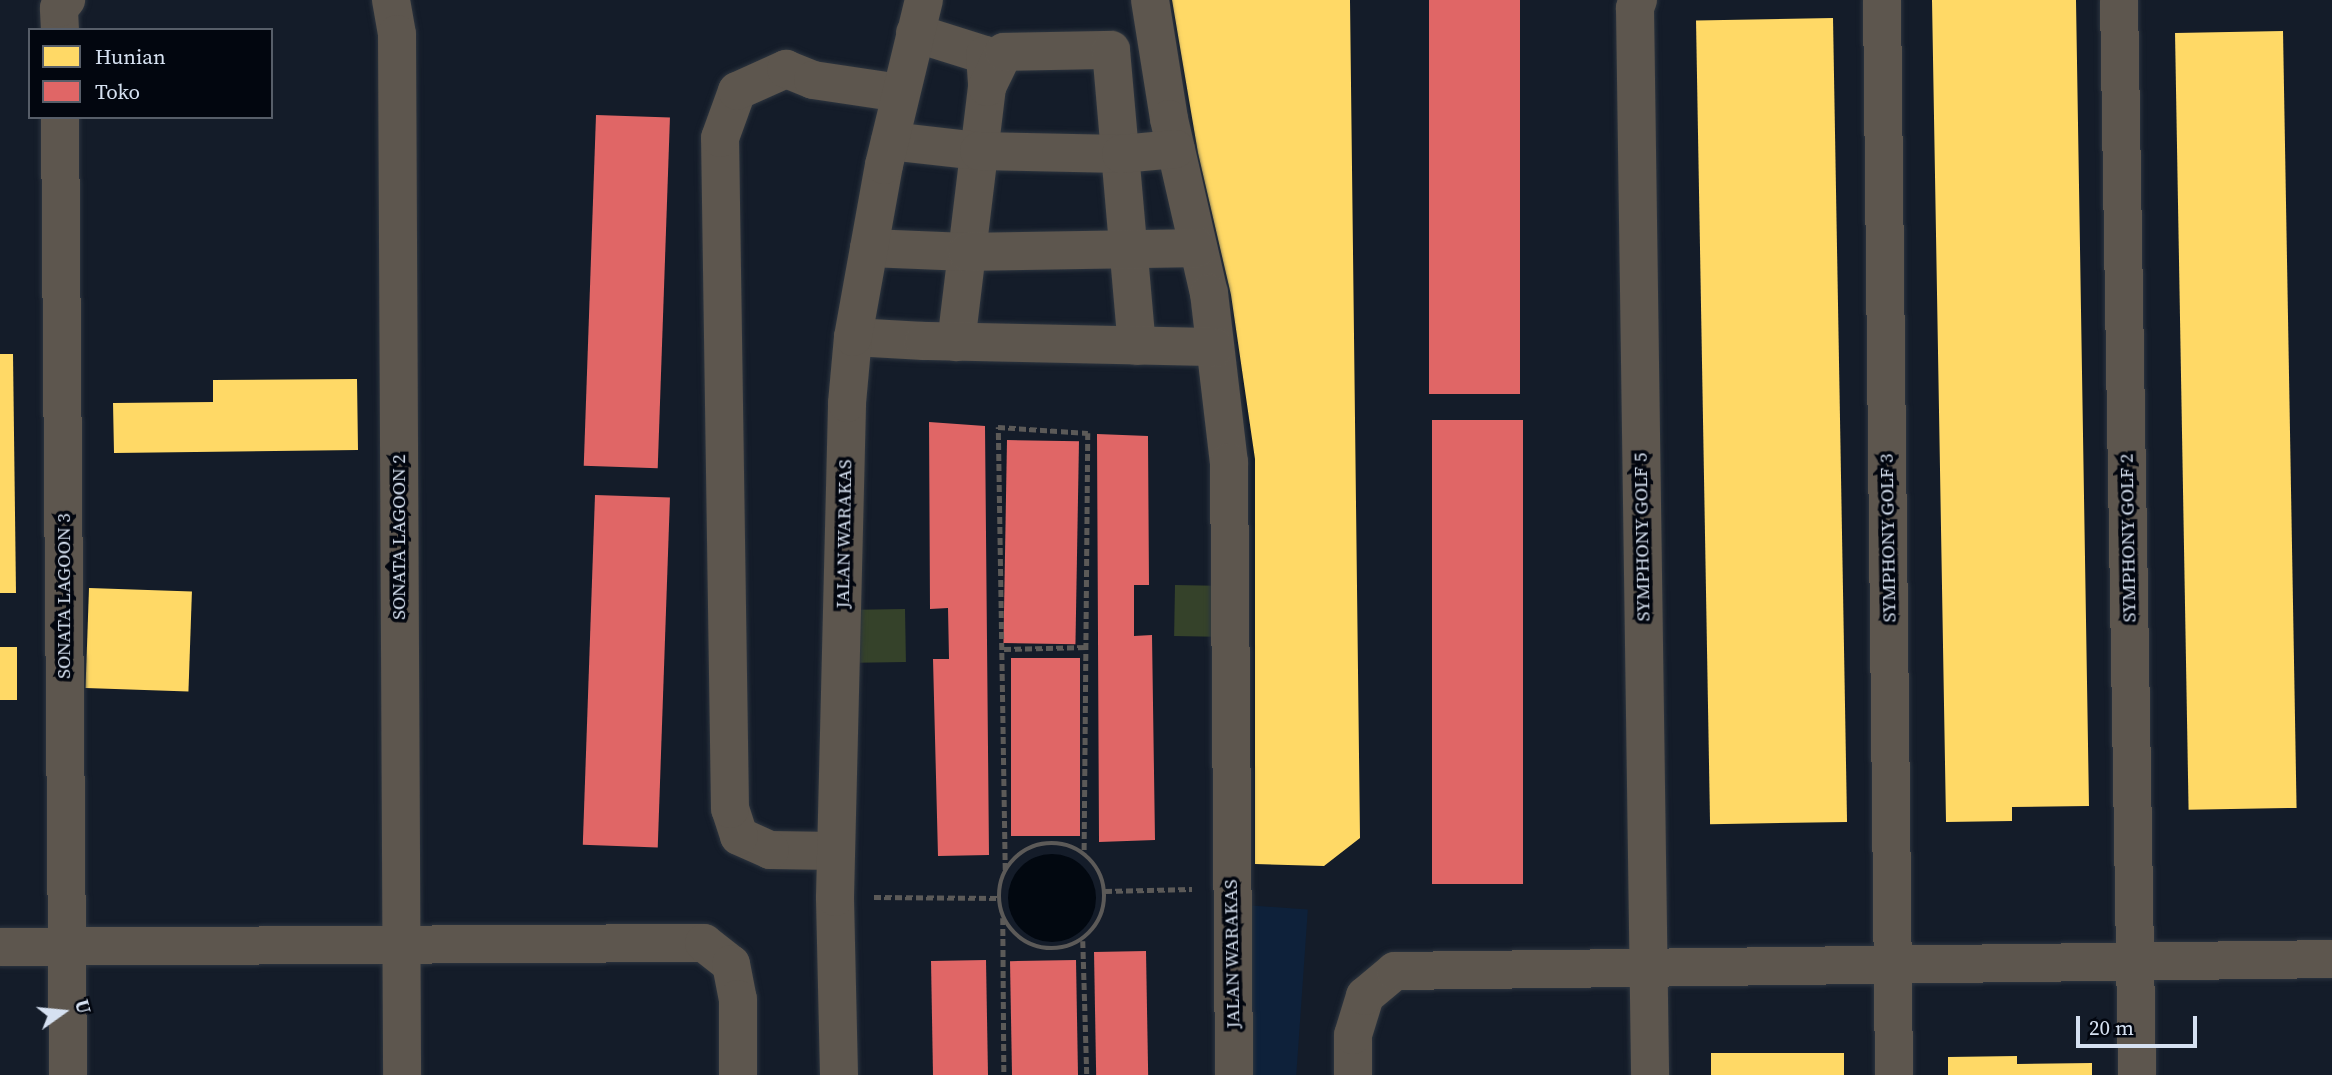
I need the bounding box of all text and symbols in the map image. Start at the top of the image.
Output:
legend [28,28,273,119]
text: Hunian [95,42,166,71]
text: Toko [95,77,140,106]
street label: SYMPHONY GOLF 5 [1629,452,1655,622]
street label: SYMPHONY GOLF 3 [1875,453,1901,623]
street label: SYMPHONY GOLF 2 [2115,453,2141,623]
street label: SONATA LAGOON 2 [388,454,410,620]
street label: JALAN WARAKAS [831,459,857,609]
street label: SONATA LAGOON 3 [53,513,75,679]
street label: JALAN WARAKAS [1219,879,1245,1029]
north arrow [28,977,98,1047]
text: U [69,996,98,1017]
scale bar [2080,1002,2201,1046]
text: 20 m [2089,1013,2134,1042]

